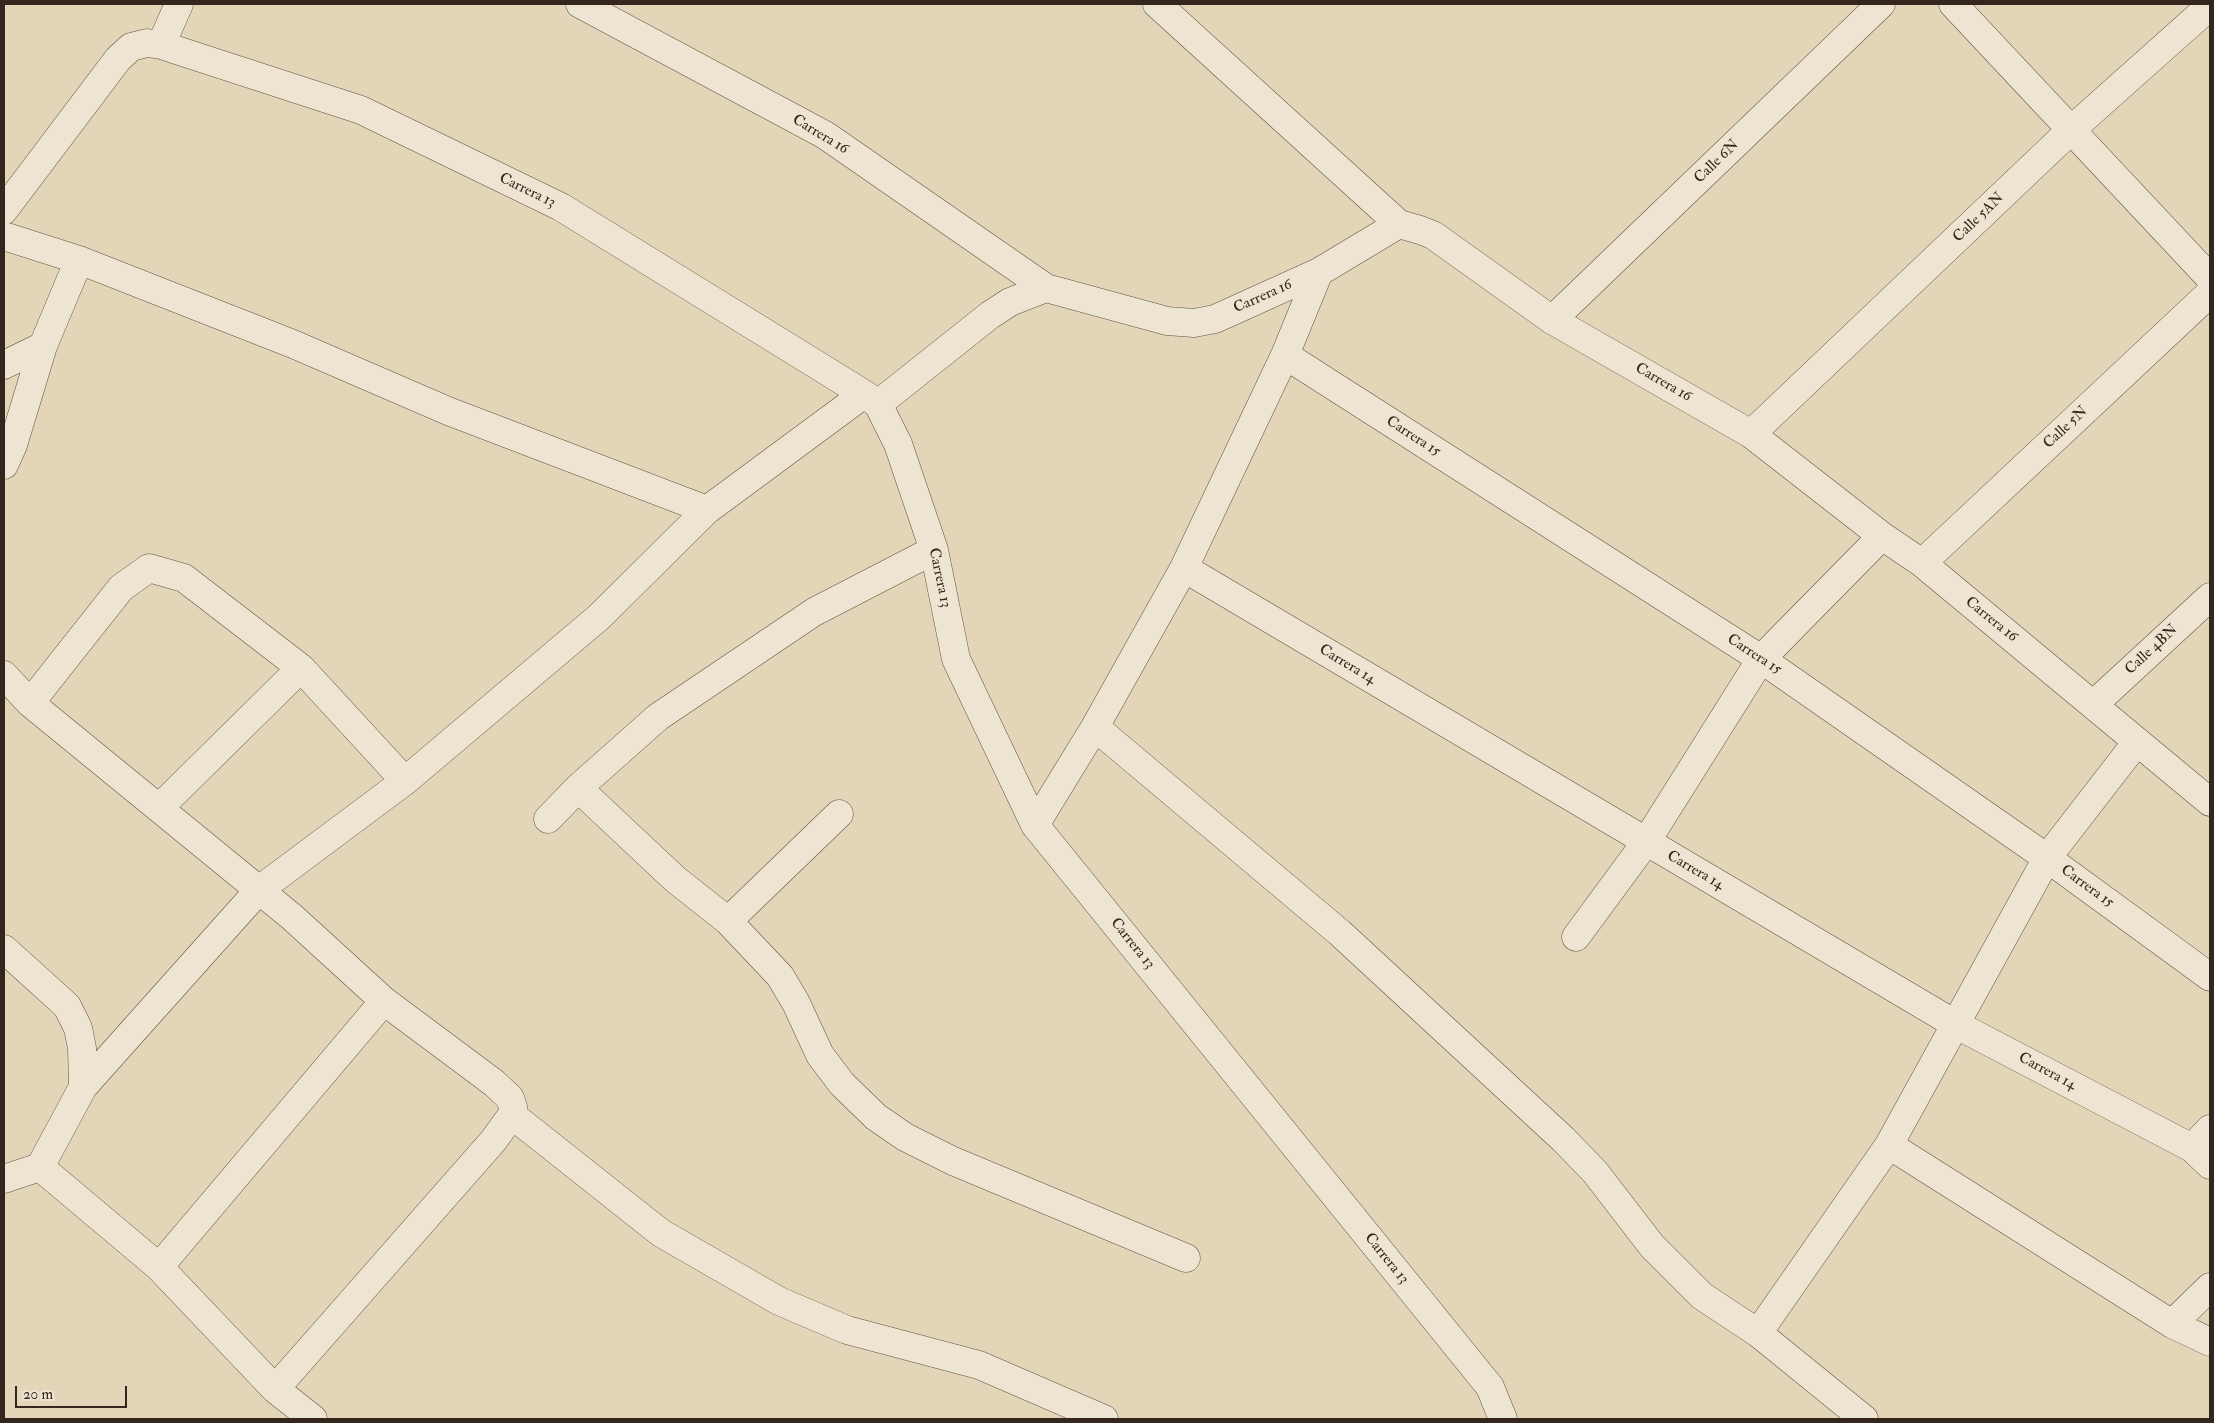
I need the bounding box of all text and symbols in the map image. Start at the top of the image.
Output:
street label: Carrera 16 [789,111,851,159]
street label: Calle 6N [1691,136,1743,188]
street label: Carrera 13 [496,170,558,212]
street label: Calle 5AN [1950,189,2008,247]
street label: Carrera 16 [1231,276,1295,318]
street label: Carrera 16 [1632,360,1694,406]
street label: Calle 5N [2040,403,2092,453]
street label: Carrera 15 [1382,413,1444,461]
street label: Carrera 13 [924,547,954,609]
street label: Carrera 16 [1961,593,2021,647]
street label: Calle 4BN [2122,621,2182,679]
street label: Carrera 15 [1723,631,1785,679]
street label: Carrera 14 [1315,641,1379,689]
street label: Carrera 14 [1663,847,1727,895]
street label: Carrera 15 [2057,862,2117,912]
street label: Carrera 13 [1106,915,1158,973]
street label: Carrera 14 [2015,1049,2079,1095]
street label: Carrera 13 [1360,1230,1412,1288]
scale bar [18,1376,130,1408]
text: 20 m [23,1385,53,1404]

